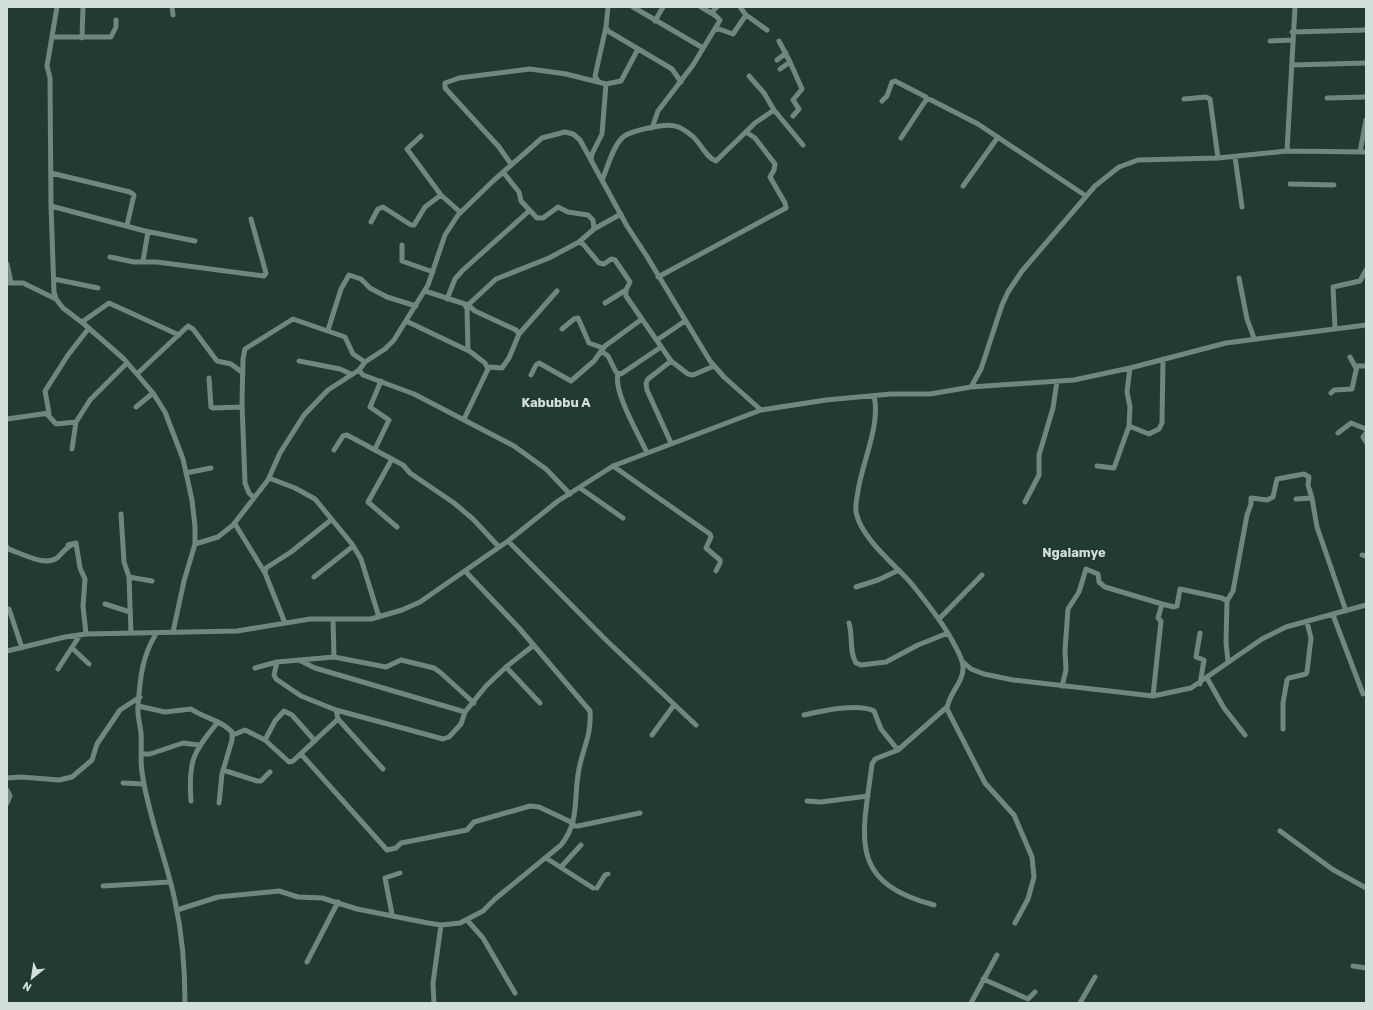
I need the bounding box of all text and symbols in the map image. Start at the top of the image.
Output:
district label: Kabubbu A [521,395,591,410]
district label: Ngalamye [1042,545,1106,560]
north arrow [12,958,52,998]
text: N [21,979,34,994]

